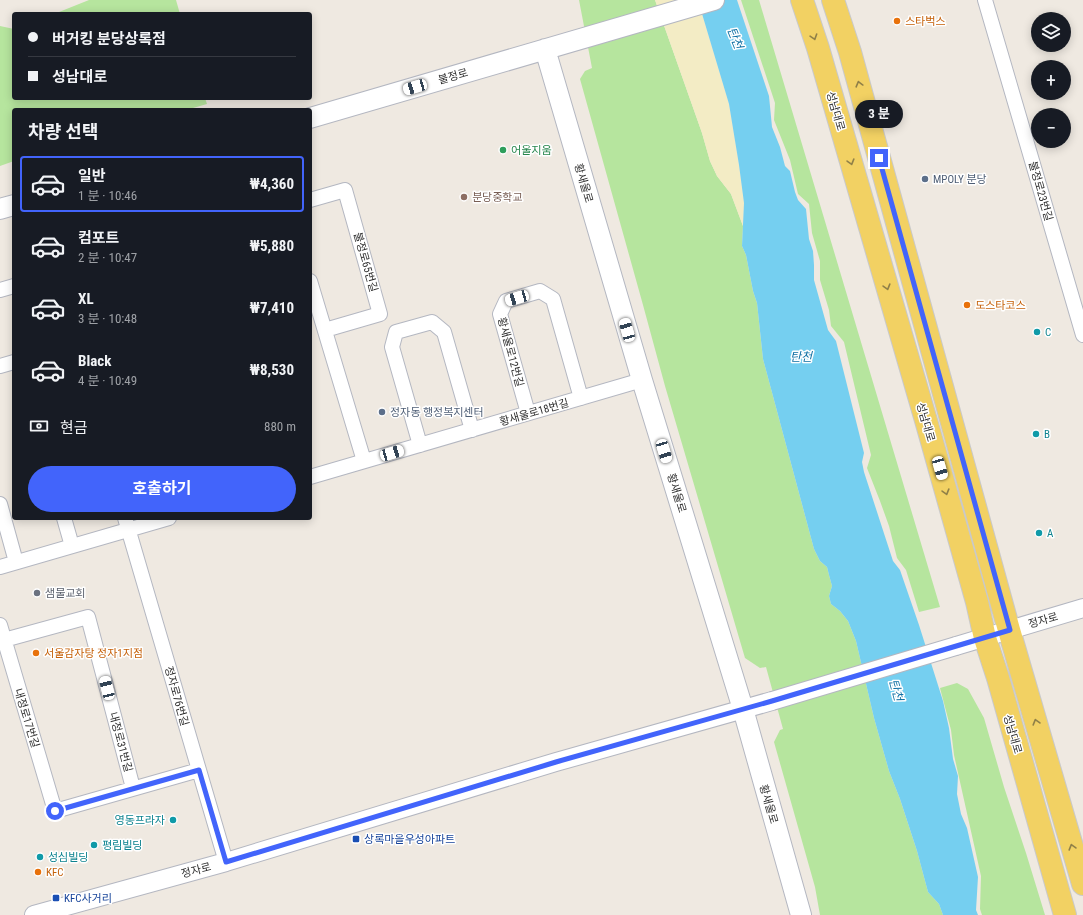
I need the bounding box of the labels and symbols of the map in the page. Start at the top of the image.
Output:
place label: 스타벅스 [905,15,945,28]
marker: 스타벅스 [892,16,902,26]
water label: 탄천 [724,25,746,53]
one-way arrow [810,33,818,40]
street label: 불정로 [437,66,470,87]
car [402,78,428,96]
one-way arrow [855,81,864,88]
street label: 성남대로 [824,90,847,132]
callout: 3 분 [855,100,903,128]
place label: 어울지움 [511,144,551,157]
marker: 어울지움 [498,145,508,155]
route end [870,149,888,167]
one-way arrow [846,158,855,165]
street label: 불정로23번길 [1026,160,1055,222]
street label: 황새울로 [572,162,595,204]
place label: MPOLY 분당 [933,173,987,186]
marker: MPOLY 분당 [920,174,930,184]
place label: 분당중학교 [472,191,523,204]
marker: 분당중학교 [459,192,469,202]
street label: 불정로65번길 [351,231,380,293]
one-way arrow [882,283,891,290]
car [504,289,530,307]
place label: 도스타코스 [975,299,1026,312]
marker: 도스타코스 [962,300,972,310]
street label: 황새울로12번길 [495,316,526,388]
car [618,317,636,343]
place label: C [1045,326,1051,339]
marker: C [1032,327,1042,337]
water label: 탄천 [790,350,814,364]
street label: 황새울로18번길 [498,396,570,429]
street label: 성남대로 [914,401,937,443]
place label: 정자동 행정복지센터 [390,406,484,419]
marker: 정자동 행정복지센터 [377,407,387,417]
place label: B [1044,428,1050,441]
marker: B [1031,429,1041,439]
car [655,438,673,464]
car [379,444,405,462]
car [931,455,949,481]
street label: 황새울로 [664,472,689,514]
one-way arrow [941,489,950,496]
place label: A [1047,527,1054,540]
marker: A [1034,528,1044,538]
place label: 샘물교회 [45,587,85,600]
marker: 샘물교회 [32,588,42,598]
street label: 정자로 [1027,610,1060,631]
place label: 서울감자탕 정자1지점 [44,647,143,660]
marker: 서울감자탕 정자1지점 [31,648,41,658]
street label: 정자로76번길 [162,665,191,727]
car [98,675,116,701]
water label: 탄천 [886,678,906,704]
street label: 내정로17번길 [11,687,42,749]
street label: 내정로31번길 [106,711,135,773]
street label: 성남대로 [1001,713,1024,755]
one-way arrow [1032,719,1041,726]
street label: 황새울로 [757,783,780,825]
route start [46,802,64,820]
place label: 영동프라자 [114,814,165,827]
marker: 영동프라자 [168,815,178,825]
place label: 상록마을우성아파트 [364,833,455,846]
marker: 상록마을우성아파트 [351,834,361,844]
place label: 평림빌딩 [102,839,142,852]
marker: 평림빌딩 [89,840,99,850]
one-way arrow [1068,843,1077,850]
place label: 성심빌딩 [48,851,88,864]
marker: 성심빌딩 [35,852,45,862]
street label: 정자로 [180,860,212,881]
place label: KFC [46,866,64,879]
marker: KFC [33,867,43,877]
place label: KFC사거리 [64,892,112,905]
marker: KFC사거리 [51,893,61,903]

